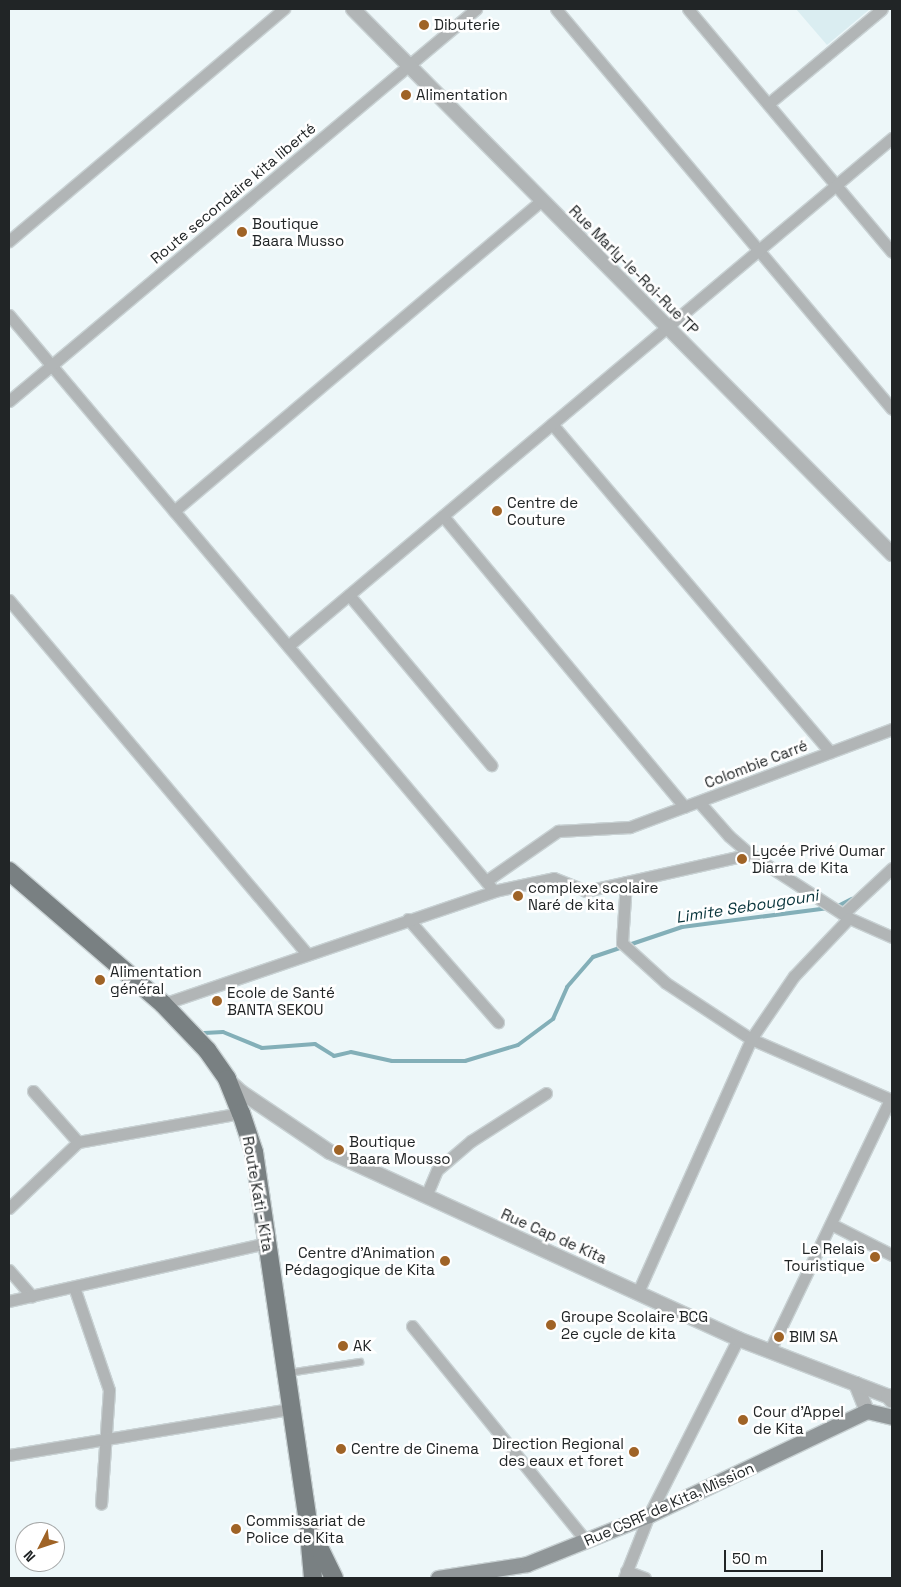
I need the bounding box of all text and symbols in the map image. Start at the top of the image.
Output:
place label: Dibuterie [434,16,500,34]
marker: Dibuterie [418,19,430,31]
place label: Alimentation [416,86,508,104]
marker: Alimentation [400,89,412,101]
street label: Route secondaire kita liberté [147,119,319,267]
street label: Rue Marly-le-Roi-Rue TP [565,201,703,339]
place label: Boutique Baara Musso [252,214,344,249]
marker: Boutique Baara Musso [236,226,248,238]
place label: Centre de Couture [507,493,578,528]
marker: Centre de Couture [491,505,503,517]
street label: Colombie Carré [702,736,810,792]
place label: Lycée Privé Oumar Diarra de Kita [752,841,885,876]
marker: Lycée Privé Oumar Diarra de Kita [736,853,748,865]
place label: complexe scolaire Naré de kita [528,878,658,913]
water label: Limite Sebougouni [674,886,820,928]
marker: complexe scolaire Naré de kita [512,890,524,902]
place label: Alimentation général [110,962,202,997]
marker: Alimentation général [94,974,106,986]
place label: Ecole de Santé BANTA SEKOU [227,983,335,1018]
marker: Ecole de Santé BANTA SEKOU [211,995,223,1007]
place label: Boutique Baara Mousso [349,1132,451,1167]
street label: Route Kati - Kita [239,1134,277,1254]
marker: Boutique Baara Mousso [333,1144,345,1156]
street label: Rue Cap de Kita [498,1205,610,1267]
place label: Le Relais Touristique [784,1239,865,1274]
place label: Centre d'Animation Pédagogique de Kita [285,1243,435,1278]
marker: Le Relais Touristique [869,1251,881,1263]
marker: Centre d'Animation Pédagogique de Kita [439,1255,451,1267]
place label: Groupe Scolaire BCG 2e cycle de kita [561,1307,708,1342]
marker: Groupe Scolaire BCG 2e cycle de kita [545,1319,557,1331]
place label: BIM SA [789,1328,838,1346]
marker: BIM SA [773,1331,785,1343]
place label: AK [353,1337,372,1355]
marker: AK [337,1340,349,1352]
place label: Cour d'Appel de Kita [753,1402,844,1437]
marker: Cour d'Appel de Kita [737,1414,749,1426]
place label: Direction Regional des eaux et foret [492,1434,624,1469]
place label: Centre de Cinema [351,1440,479,1458]
marker: Centre de Cinema [335,1443,347,1455]
marker: Direction Regional des eaux et foret [628,1446,640,1458]
street label: Rue CSRF de Kita, Mission [581,1458,757,1550]
place label: Commissariat de Police de Kita [246,1511,366,1546]
north arrow [15,1522,65,1572]
marker: Commissariat de Police de Kita [230,1523,242,1535]
scale bar [726,1540,825,1572]
text: N [20,1547,39,1566]
text: 50 m [732,1549,767,1568]

